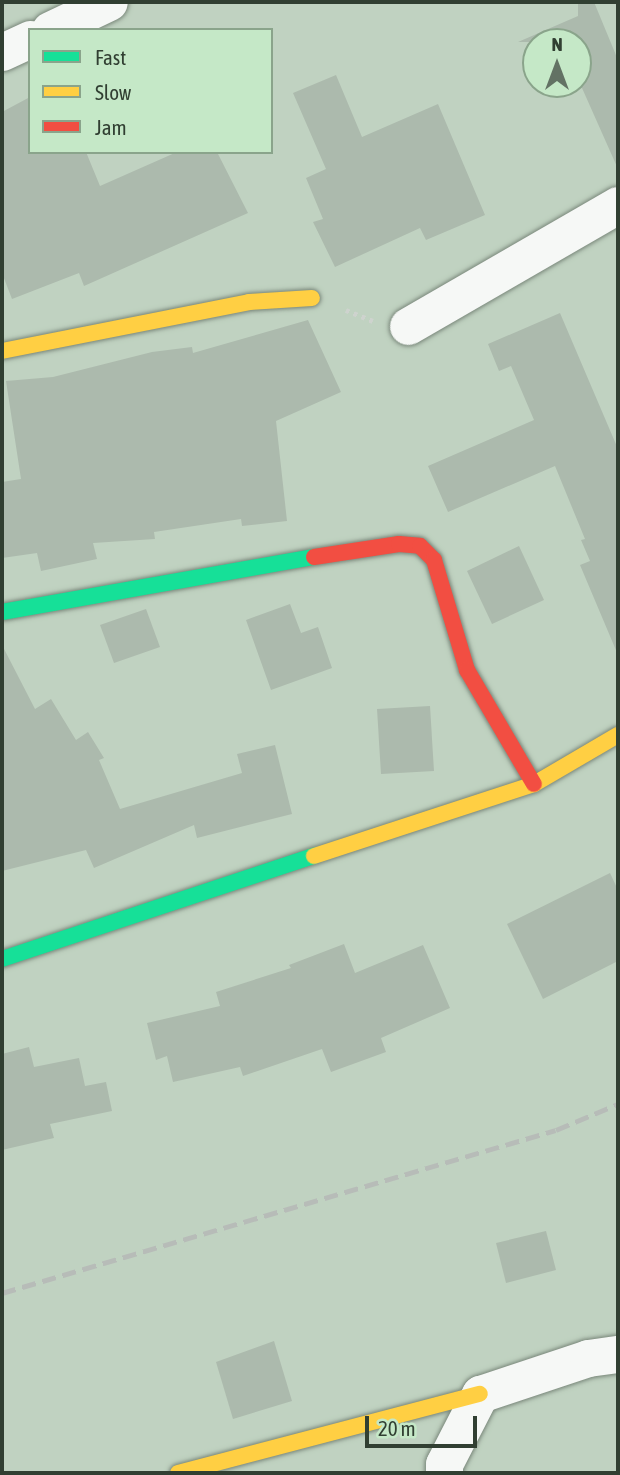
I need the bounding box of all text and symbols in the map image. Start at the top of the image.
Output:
legend [28,28,273,154]
north arrow [522,28,592,98]
text: N [551,33,563,55]
text: Fast [95,45,126,69]
text: Slow [95,80,131,104]
text: Jam [95,115,127,139]
scale bar [368,1402,480,1446]
text: 20 m [378,1416,416,1440]

